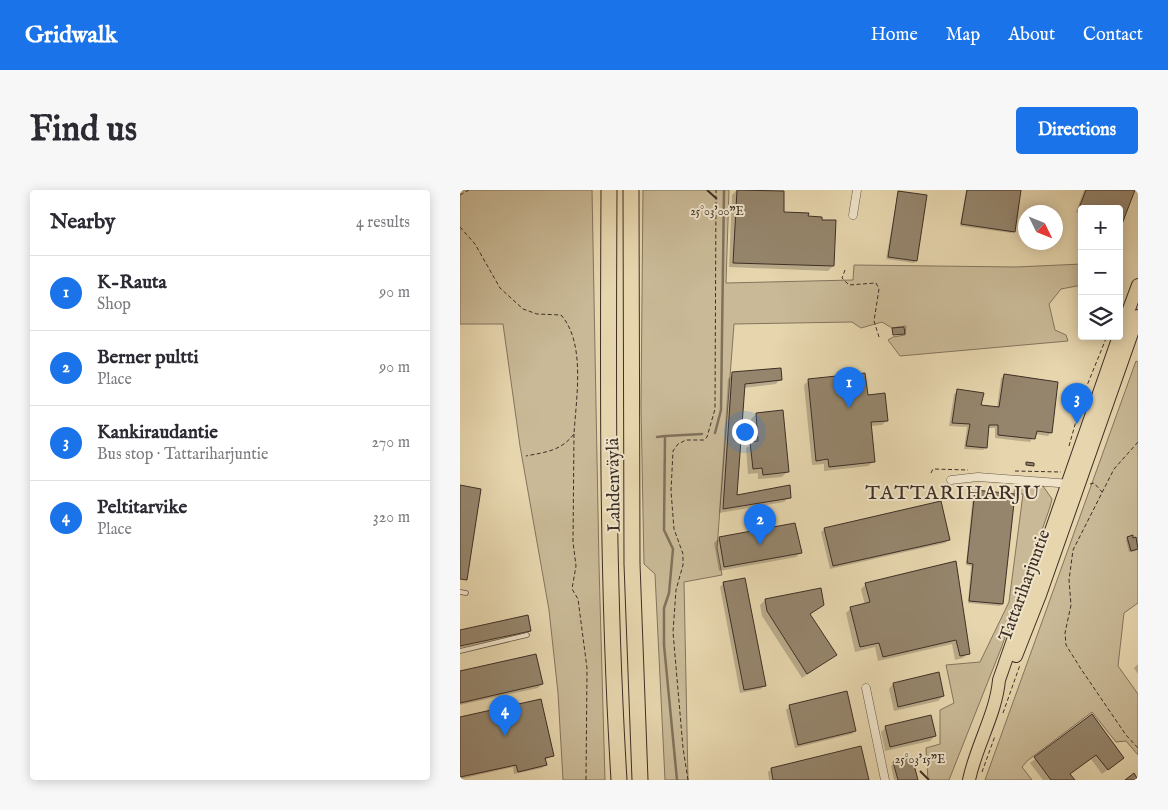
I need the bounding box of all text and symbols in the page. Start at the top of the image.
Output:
text: Gridwalk [25,20,117,51]
text: Home [871,24,918,47]
text: Map [946,24,980,47]
text: About [1008,24,1055,47]
text: Contact [1083,24,1143,47]
button: Directions [1016,107,1138,154]
text: Find us [30,108,137,153]
text: 25°03'00"E [690,204,744,219]
north arrow [1018,205,1063,250]
map controls [1078,205,1123,340]
button: + [1078,205,1123,250]
text: Nearby [50,209,115,236]
text: 4 results [356,213,410,233]
button: − [1078,250,1123,295]
text: K-Rauta [97,271,167,295]
text: 1 [63,283,69,303]
text: 90 m [379,283,410,303]
text: Shop [97,295,131,315]
button: layers [1078,295,1123,340]
text: Berner pultti [97,346,199,370]
text: 2 [62,358,70,378]
text: 90 m [379,358,410,378]
pin: 1 [833,367,865,408]
text: Place [97,370,132,390]
pin: 3 [1061,383,1093,424]
your location [732,419,758,445]
text: Kankiraudantie [97,421,218,445]
text: 3 [63,433,69,453]
text: 270 m [371,433,410,453]
street label: Lahdenväylä [602,437,627,532]
text: Bus stop · Tattariharjuntie [97,445,268,465]
district label: TATTARIHARJU [865,481,1041,506]
text: Peltitarvike [97,496,187,520]
pin: 2 [744,504,776,545]
text: 4 [62,508,70,528]
text: 320 m [373,508,410,528]
text: Place [97,520,132,540]
street label: Tattariharjuntie [995,526,1056,645]
pin: 4 [489,695,521,736]
text: 25°03'15"E [895,752,945,767]

